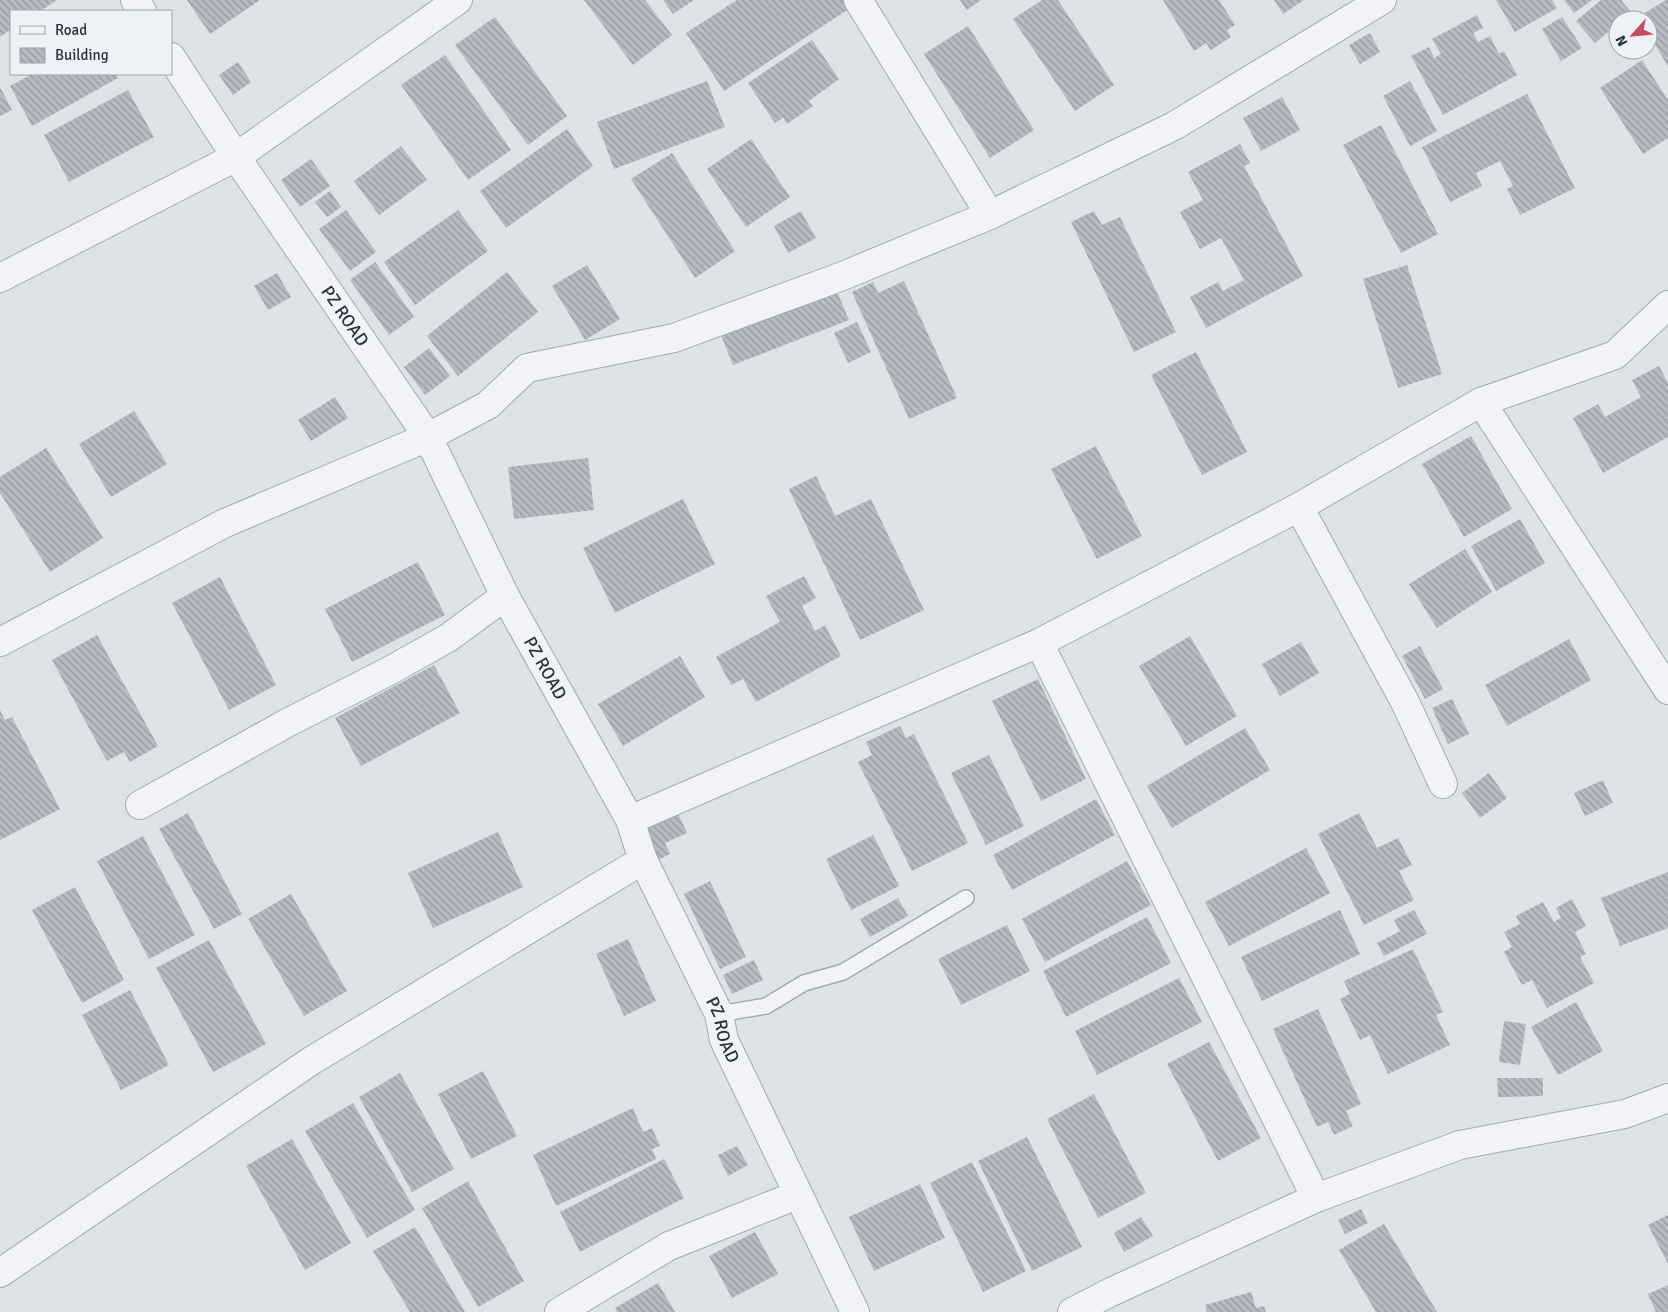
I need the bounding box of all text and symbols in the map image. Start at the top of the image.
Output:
legend [10,10,172,75]
north arrow [1608,10,1658,60]
text: Road [55,21,87,39]
text: N [1612,32,1632,49]
text: Building [55,46,109,64]
street label: PZ ROAD [316,281,373,351]
street label: PZ ROAD [519,633,572,703]
street label: PZ ROAD [701,993,744,1067]

